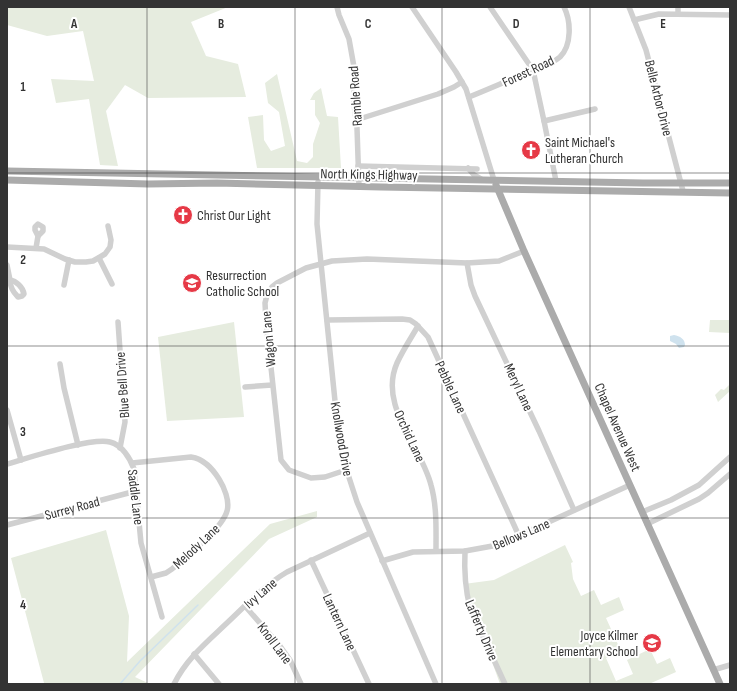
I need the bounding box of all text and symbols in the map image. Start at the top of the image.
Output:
text: A [70,16,78,32]
text: B [218,16,224,32]
text: C [365,16,372,32]
text: D [513,16,520,32]
text: E [660,16,666,32]
street label: Forest Road [500,52,557,91]
street label: Belle Arbor Drive [641,58,676,138]
street label: Ramble Road [345,65,366,127]
text: 1 [20,79,26,95]
place label: Saint Michael's Lutheran Church [545,134,623,167]
church icon: Saint Michael's Lutheran Church [520,139,542,161]
street label: North Kings Highway [320,165,418,184]
church icon: Christ Our Light [172,204,194,226]
place label: Christ Our Light [197,207,271,224]
text: 2 [20,252,26,268]
place label: Resurrection Catholic School [206,267,279,300]
school or university icon: Resurrection Catholic School [181,272,203,294]
street label: Wagon Lane [258,310,279,368]
street label: Blue Bell Drive [112,351,133,419]
street label: Pebble Lane [431,358,470,416]
street label: Meryl Lane [500,361,537,414]
street label: Chapel Avenue West [591,380,645,474]
street label: Knollwood Drive [327,401,356,478]
street label: Orchid Lane [390,408,429,465]
text: 3 [20,424,26,440]
street label: Saddle Lane [124,468,147,526]
street label: Surrey Road [43,493,102,524]
street label: Bellows Lane [490,515,552,554]
street label: Melody Lane [169,520,223,572]
street label: Ivy Lane [240,574,280,612]
street label: Lantern Lane [319,591,360,653]
text: 4 [20,597,26,613]
street label: Lafferty Drive [461,597,502,663]
street label: Knoll Lane [253,619,296,667]
place label: Joyce Kilmer Elementary School [550,627,638,660]
school or university icon: Joyce Kilmer Elementary School [641,632,663,654]

